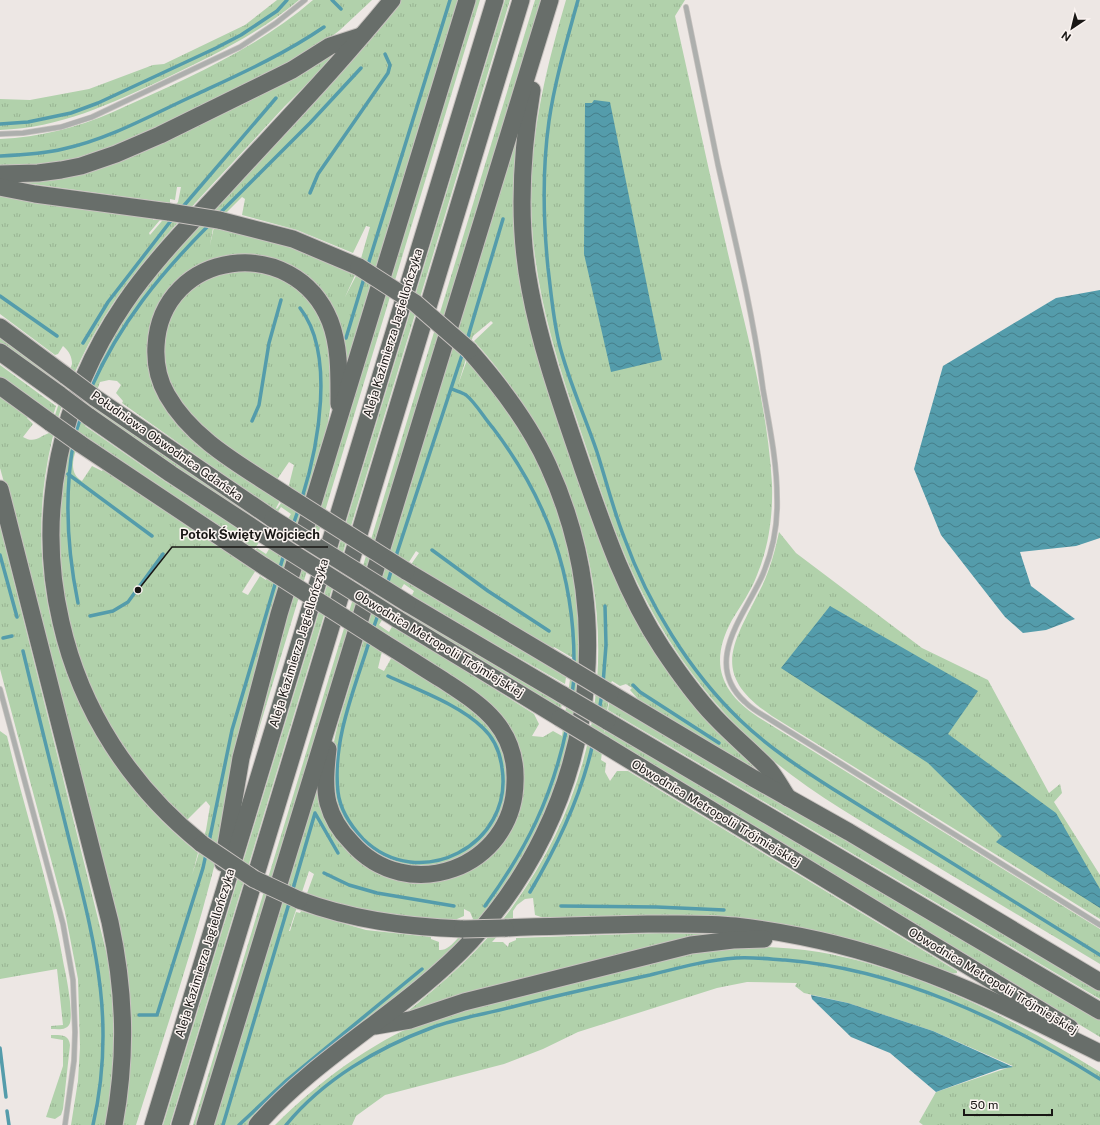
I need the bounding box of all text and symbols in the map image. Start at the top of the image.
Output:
north arrow [1052,8,1092,48]
text: N [1059,29,1073,44]
street label: Aleja Kazimierza Jagiellończyka [361,247,425,419]
street label: Południowa Obwodnica Gdańska [89,388,245,504]
callout: Potok Święty Wojciech [172,522,328,547]
text: Potok Święty Wojciech [180,526,320,542]
street label: Aleja Kazimierza Jagiellończyka [267,557,331,729]
street label: Obwodnica Metropolii Trójmiejskiej [352,588,526,700]
street label: Obwodnica Metropolii Trójmiejskiej [629,757,803,869]
street label: Aleja Kazimierza Jagiellończyka [173,867,237,1039]
street label: Obwodnica Metropolii Trójmiejskiej [906,925,1080,1037]
scale bar [964,1091,1052,1117]
text: 50 m [970,1098,998,1112]

